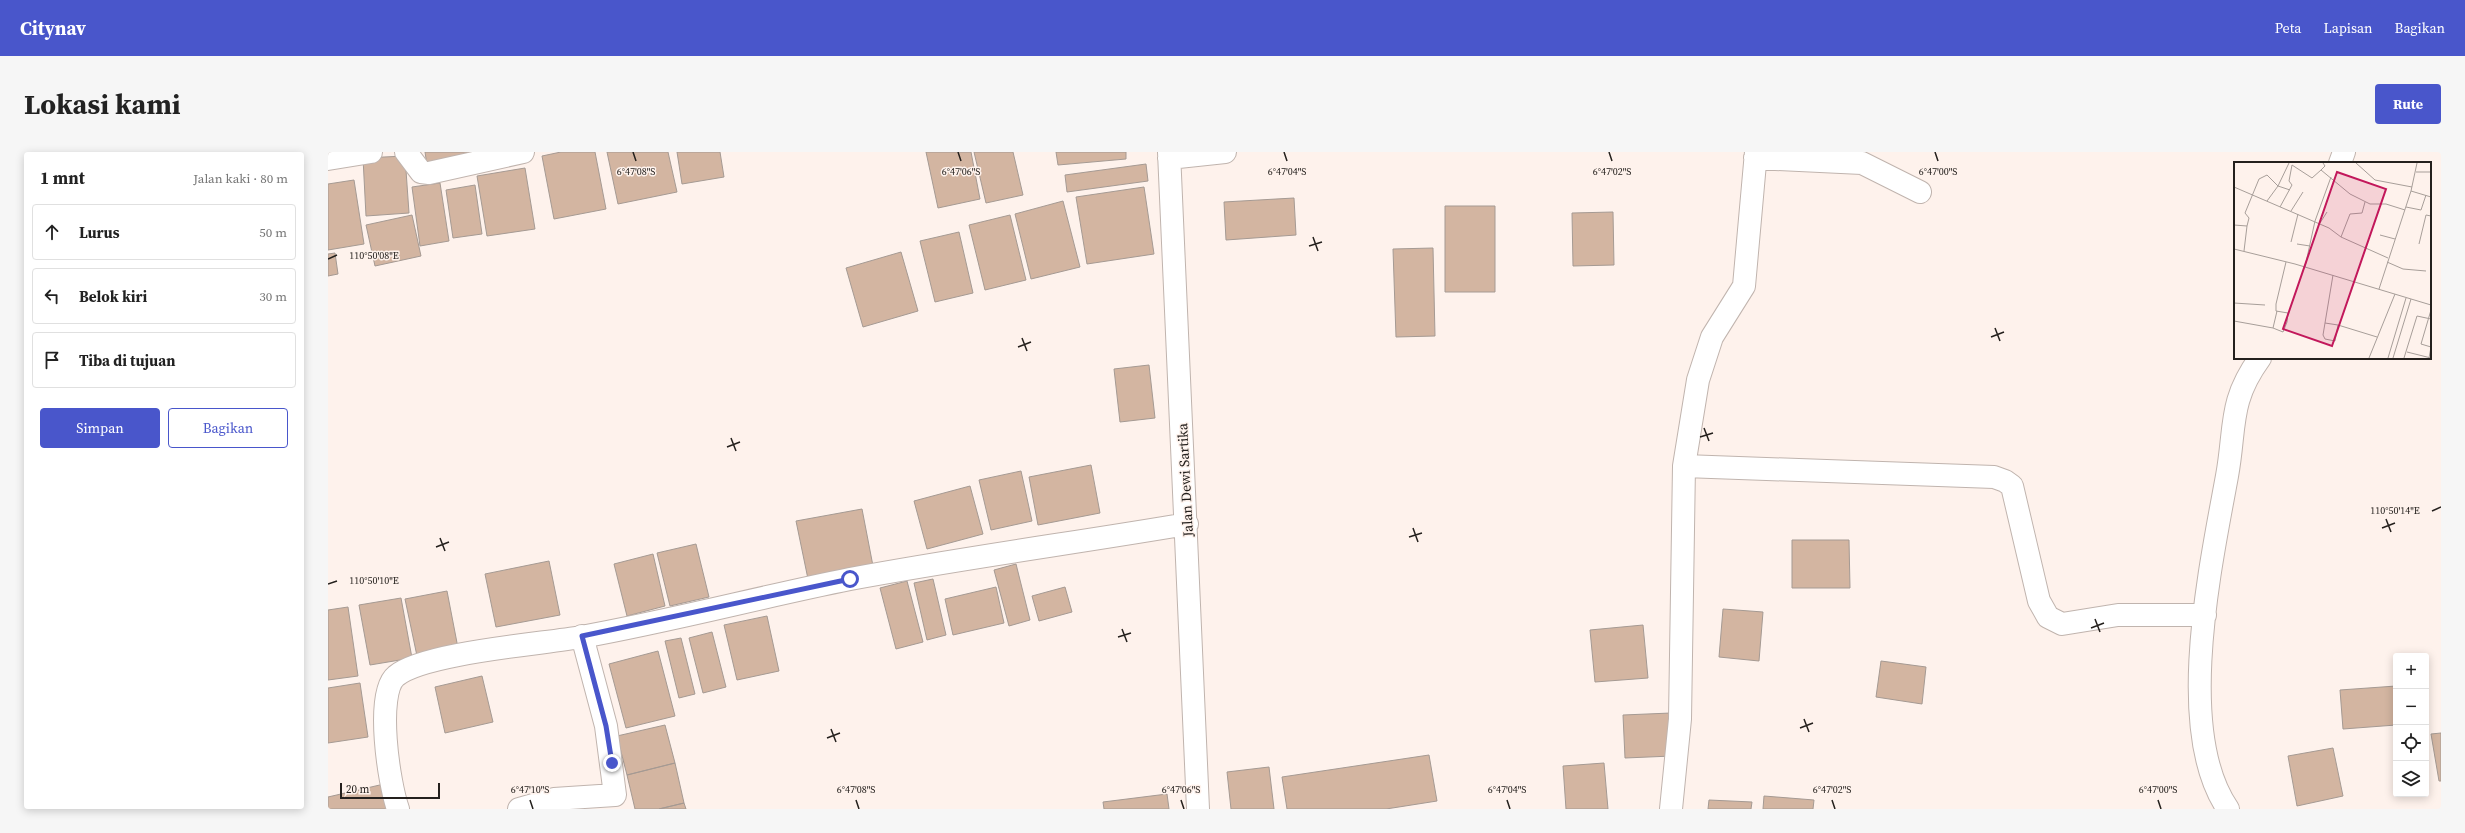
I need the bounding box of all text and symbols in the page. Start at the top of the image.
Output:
text: Citynav [20,15,86,41]
text: Peta [2275,18,2301,38]
text: Lapisan [2323,18,2373,38]
text: Bagikan [2395,18,2445,38]
button: Rute [2375,84,2441,124]
text: Lokasi kami [24,85,181,123]
inset map [2234,162,2431,359]
text: 6°47'08"S [617,165,655,178]
text: 6°47'06"S [942,165,980,178]
text: 6°47'04"S [1268,165,1306,178]
text: 6°47'02"S [1593,165,1631,178]
text: 6°47'00"S [1919,165,1957,178]
text: 1 mnt [40,166,85,190]
text: Jalan kaki · 80 m [193,170,288,187]
icon: ahead [41,221,63,243]
text: Lurus [79,222,120,243]
text: 50 m [259,224,287,241]
text: 110°50'08"E [349,249,399,262]
icon: left [41,285,63,307]
text: Belok kiri [79,286,147,307]
text: 30 m [259,288,287,305]
icon: arrive [41,349,63,371]
text: Tiba di tujuan [79,350,175,371]
button: Simpan [40,408,160,448]
button: Bagikan [168,408,288,448]
street label: Jalan Dewi Sartika [1172,422,1198,538]
text: 110°50'14"E [2370,504,2420,517]
route start [841,570,859,588]
text: 110°50'10"E [349,574,399,587]
map controls [2393,653,2429,797]
button: + [2393,653,2429,689]
button: − [2393,689,2429,725]
button: locate [2393,725,2429,761]
route end [603,754,621,772]
button: layers [2393,761,2429,797]
scale bar [340,781,440,800]
text: 20 m [346,782,369,797]
text: 6°47'10"S [511,783,549,796]
text: 6°47'08"S [837,783,875,796]
text: 6°47'06"S [1162,783,1200,796]
text: 6°47'04"S [1488,783,1526,796]
text: 6°47'02"S [1813,783,1851,796]
text: 6°47'00"S [2139,783,2177,796]

